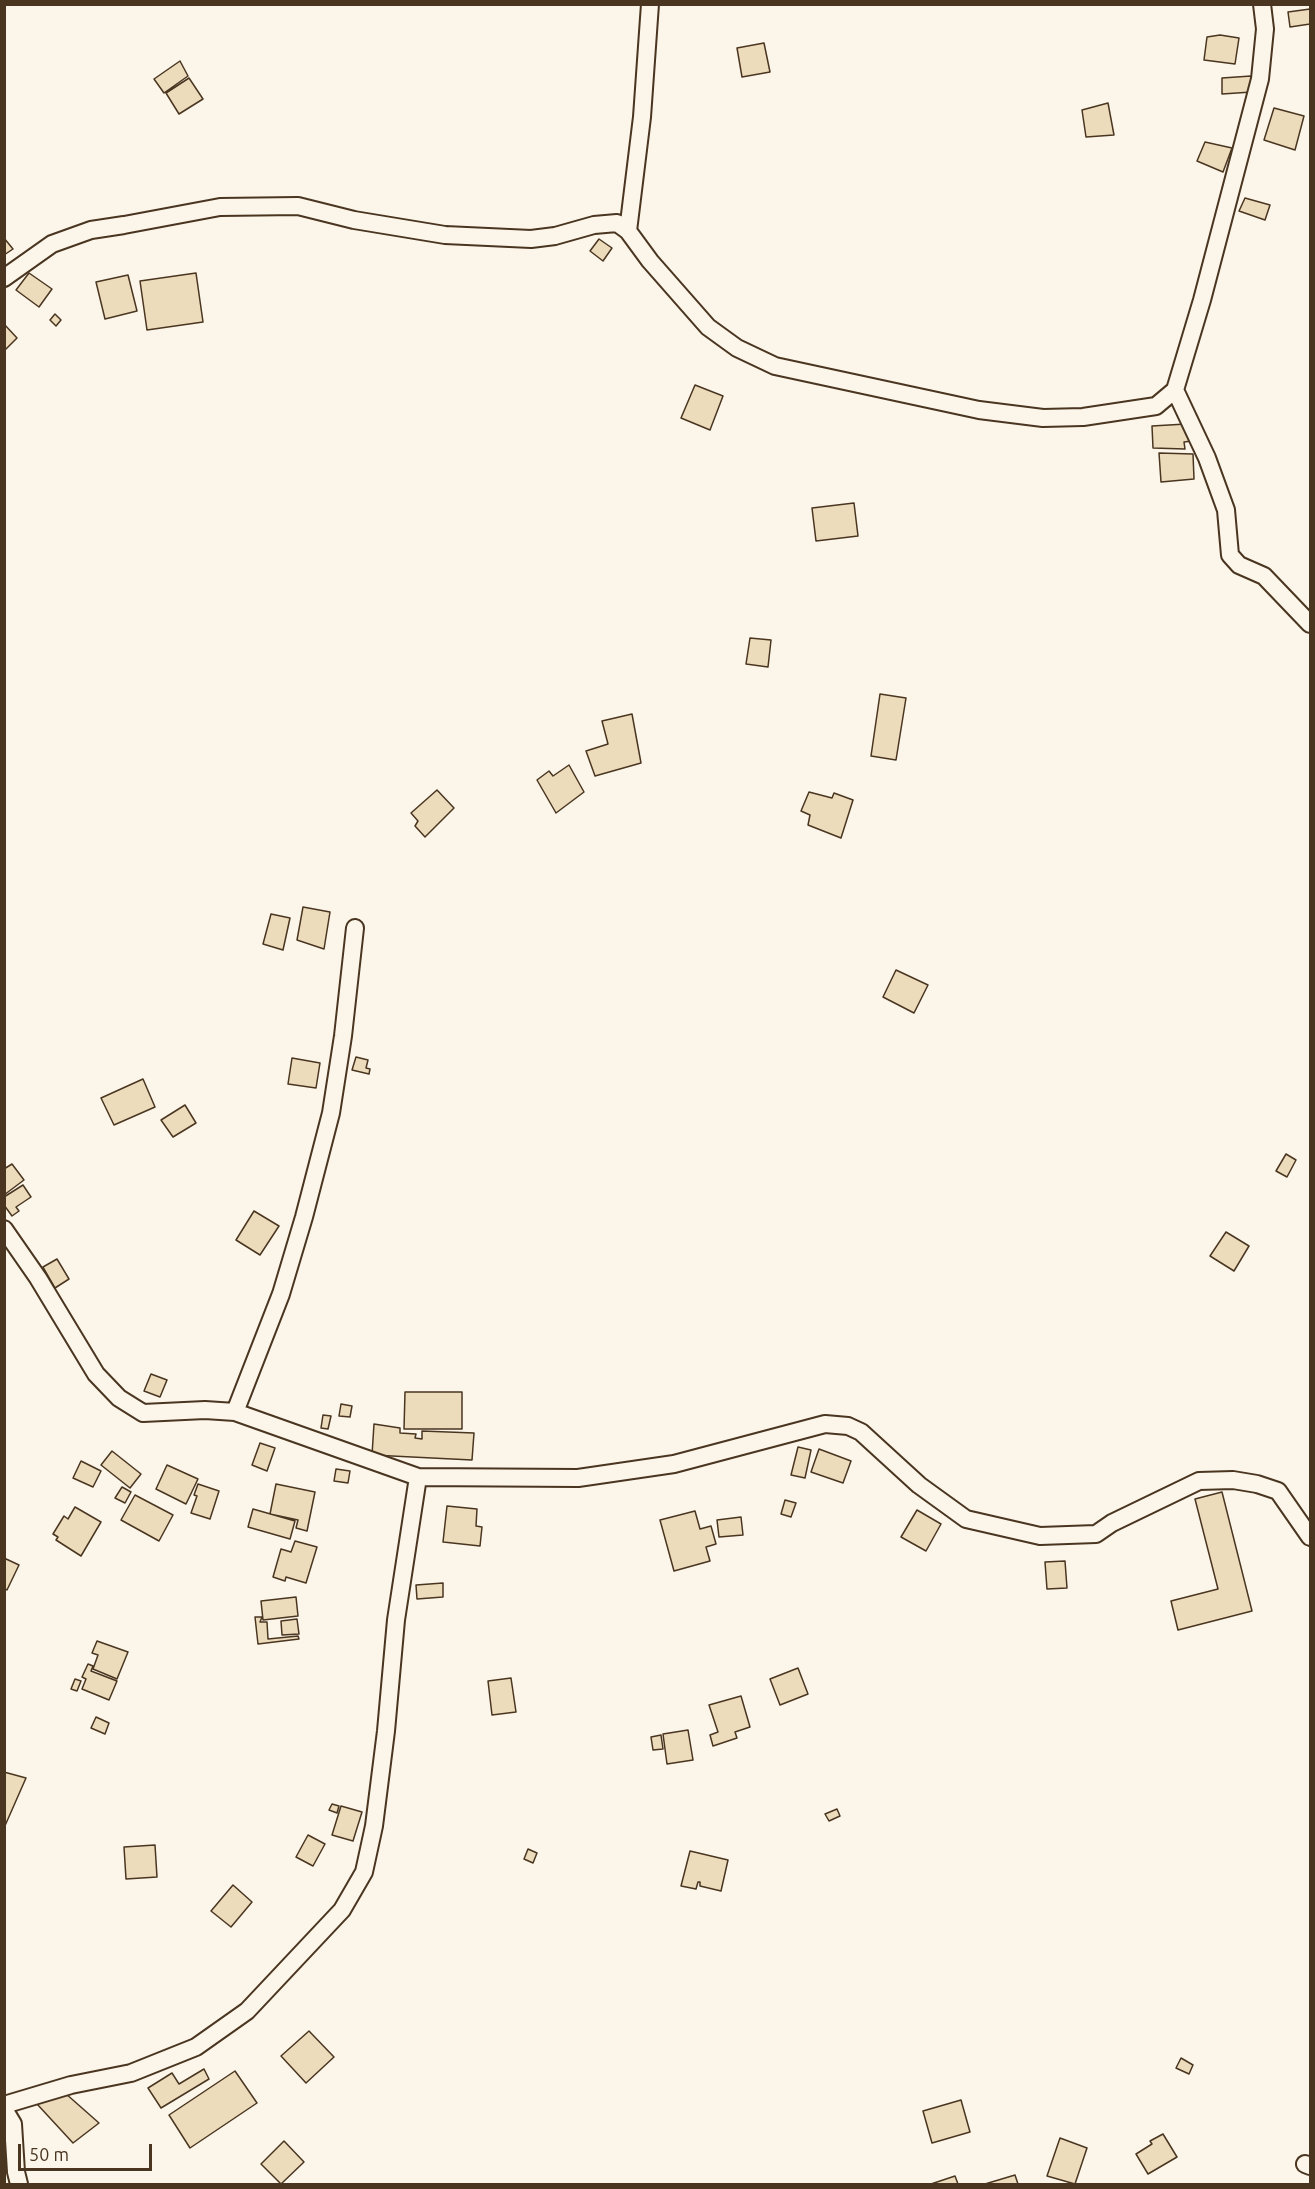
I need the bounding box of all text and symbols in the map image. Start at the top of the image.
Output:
scale bar [21,2132,154,2170]
text: 50 m [29,2144,69,2164]

